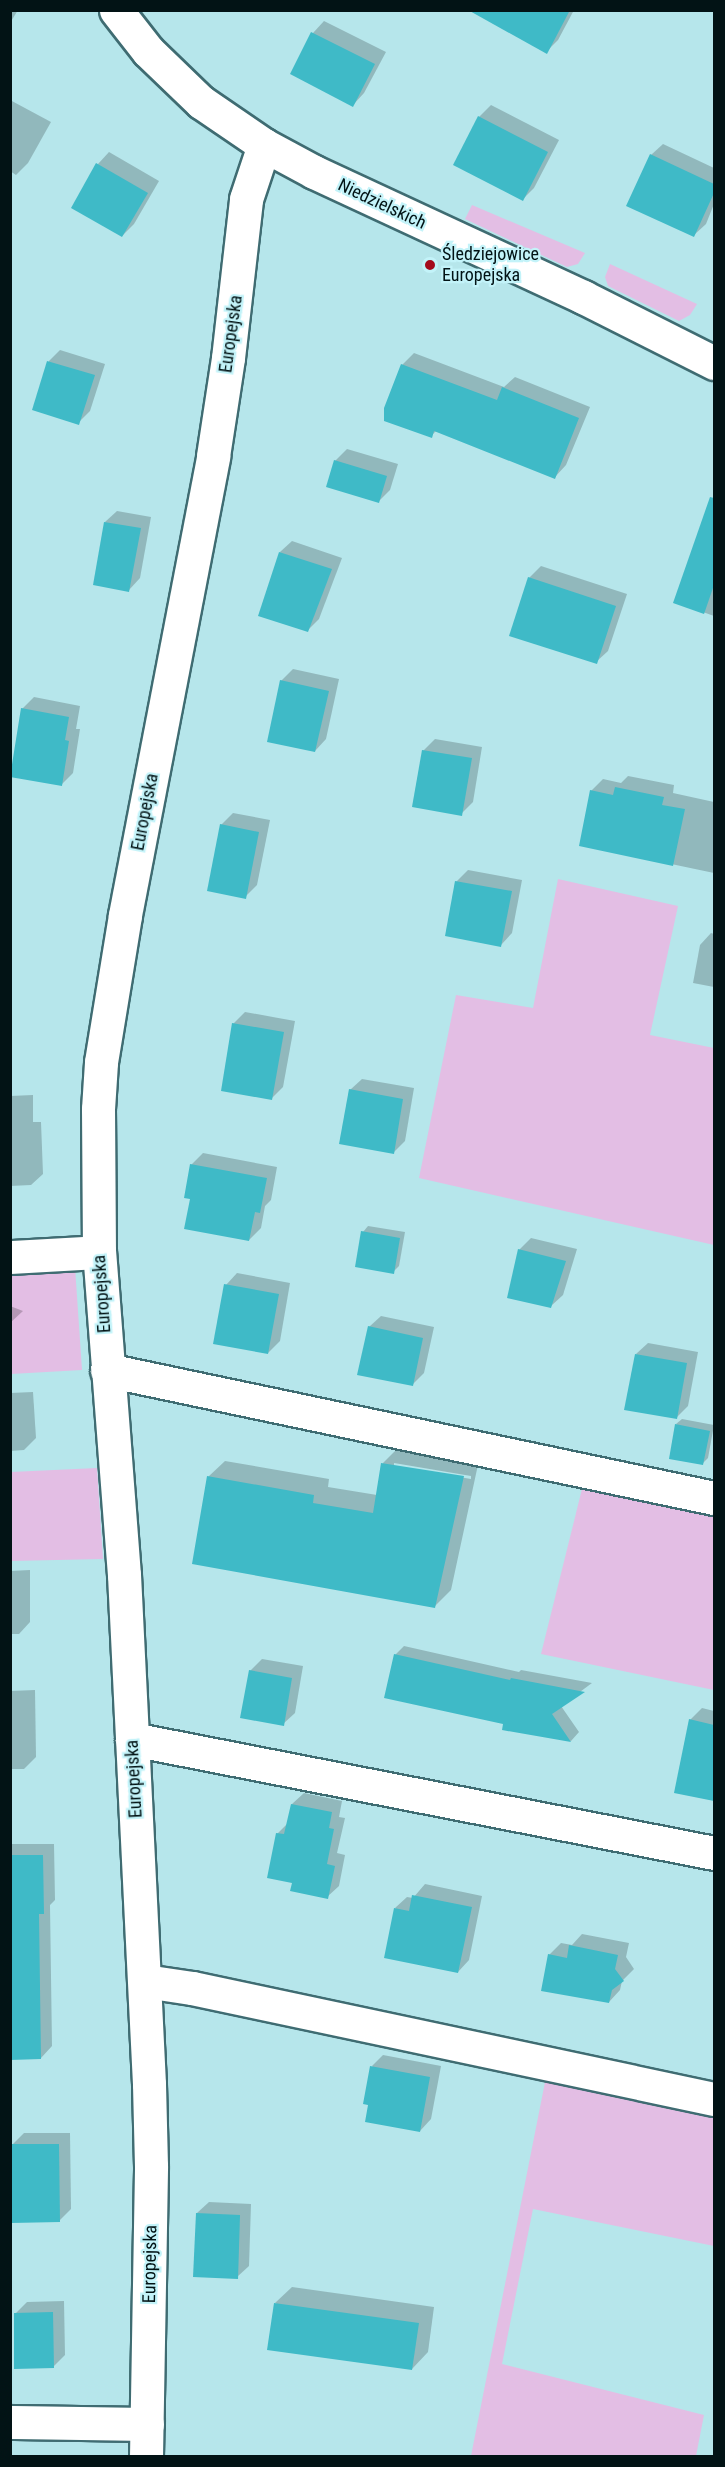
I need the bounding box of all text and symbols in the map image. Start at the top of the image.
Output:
street label: Niedzielskich [335,174,429,234]
place label: Śledziejowice Europejska [442,244,539,286]
marker: Śledziejowice Europejska [423,258,437,272]
street label: Europejska [215,294,247,374]
street label: Europejska [127,772,163,852]
street label: Europejska [89,1254,115,1334]
street label: Europejska [121,1739,147,1819]
street label: Europejska [139,2225,161,2303]

